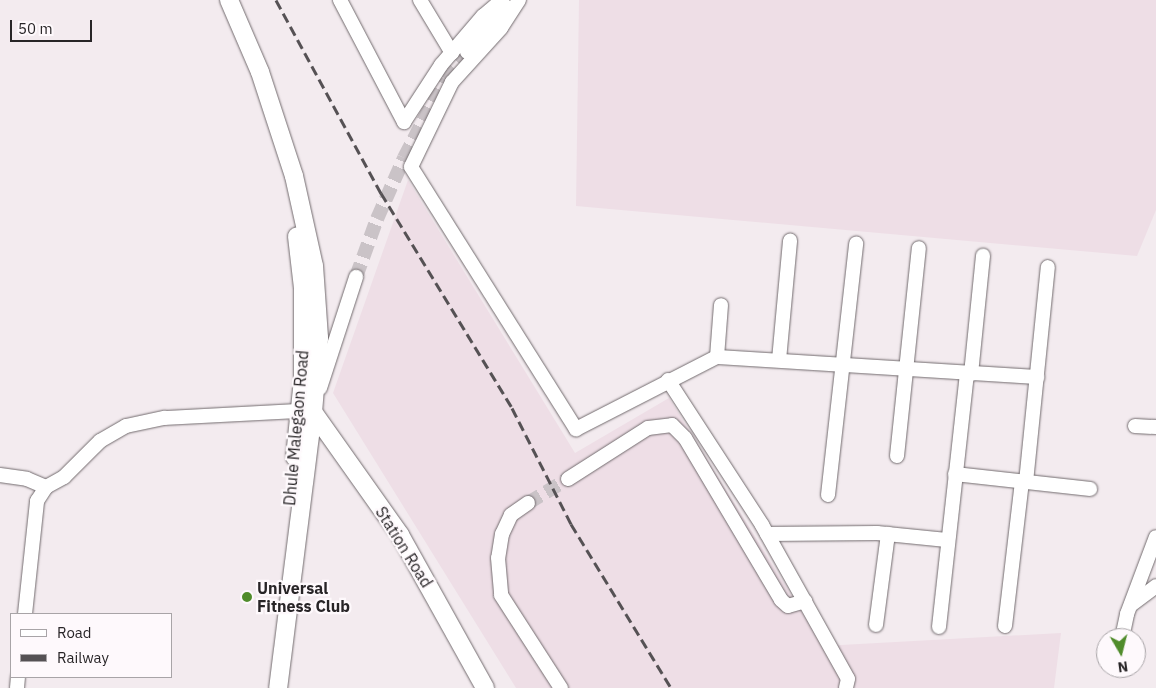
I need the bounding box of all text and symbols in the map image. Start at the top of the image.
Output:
scale bar [12,10,95,42]
text: 50 m [18,19,53,38]
street label: Dhule Malegaon Road [280,349,312,507]
street label: Station Road [372,503,436,591]
place label: Universal Fitness Club [257,578,350,616]
marker: Universal Fitness Club [241,591,253,603]
legend [10,613,172,678]
text: Road [57,623,92,642]
north arrow [1096,628,1146,678]
text: Railway [57,648,109,667]
text: N [1117,657,1129,676]

